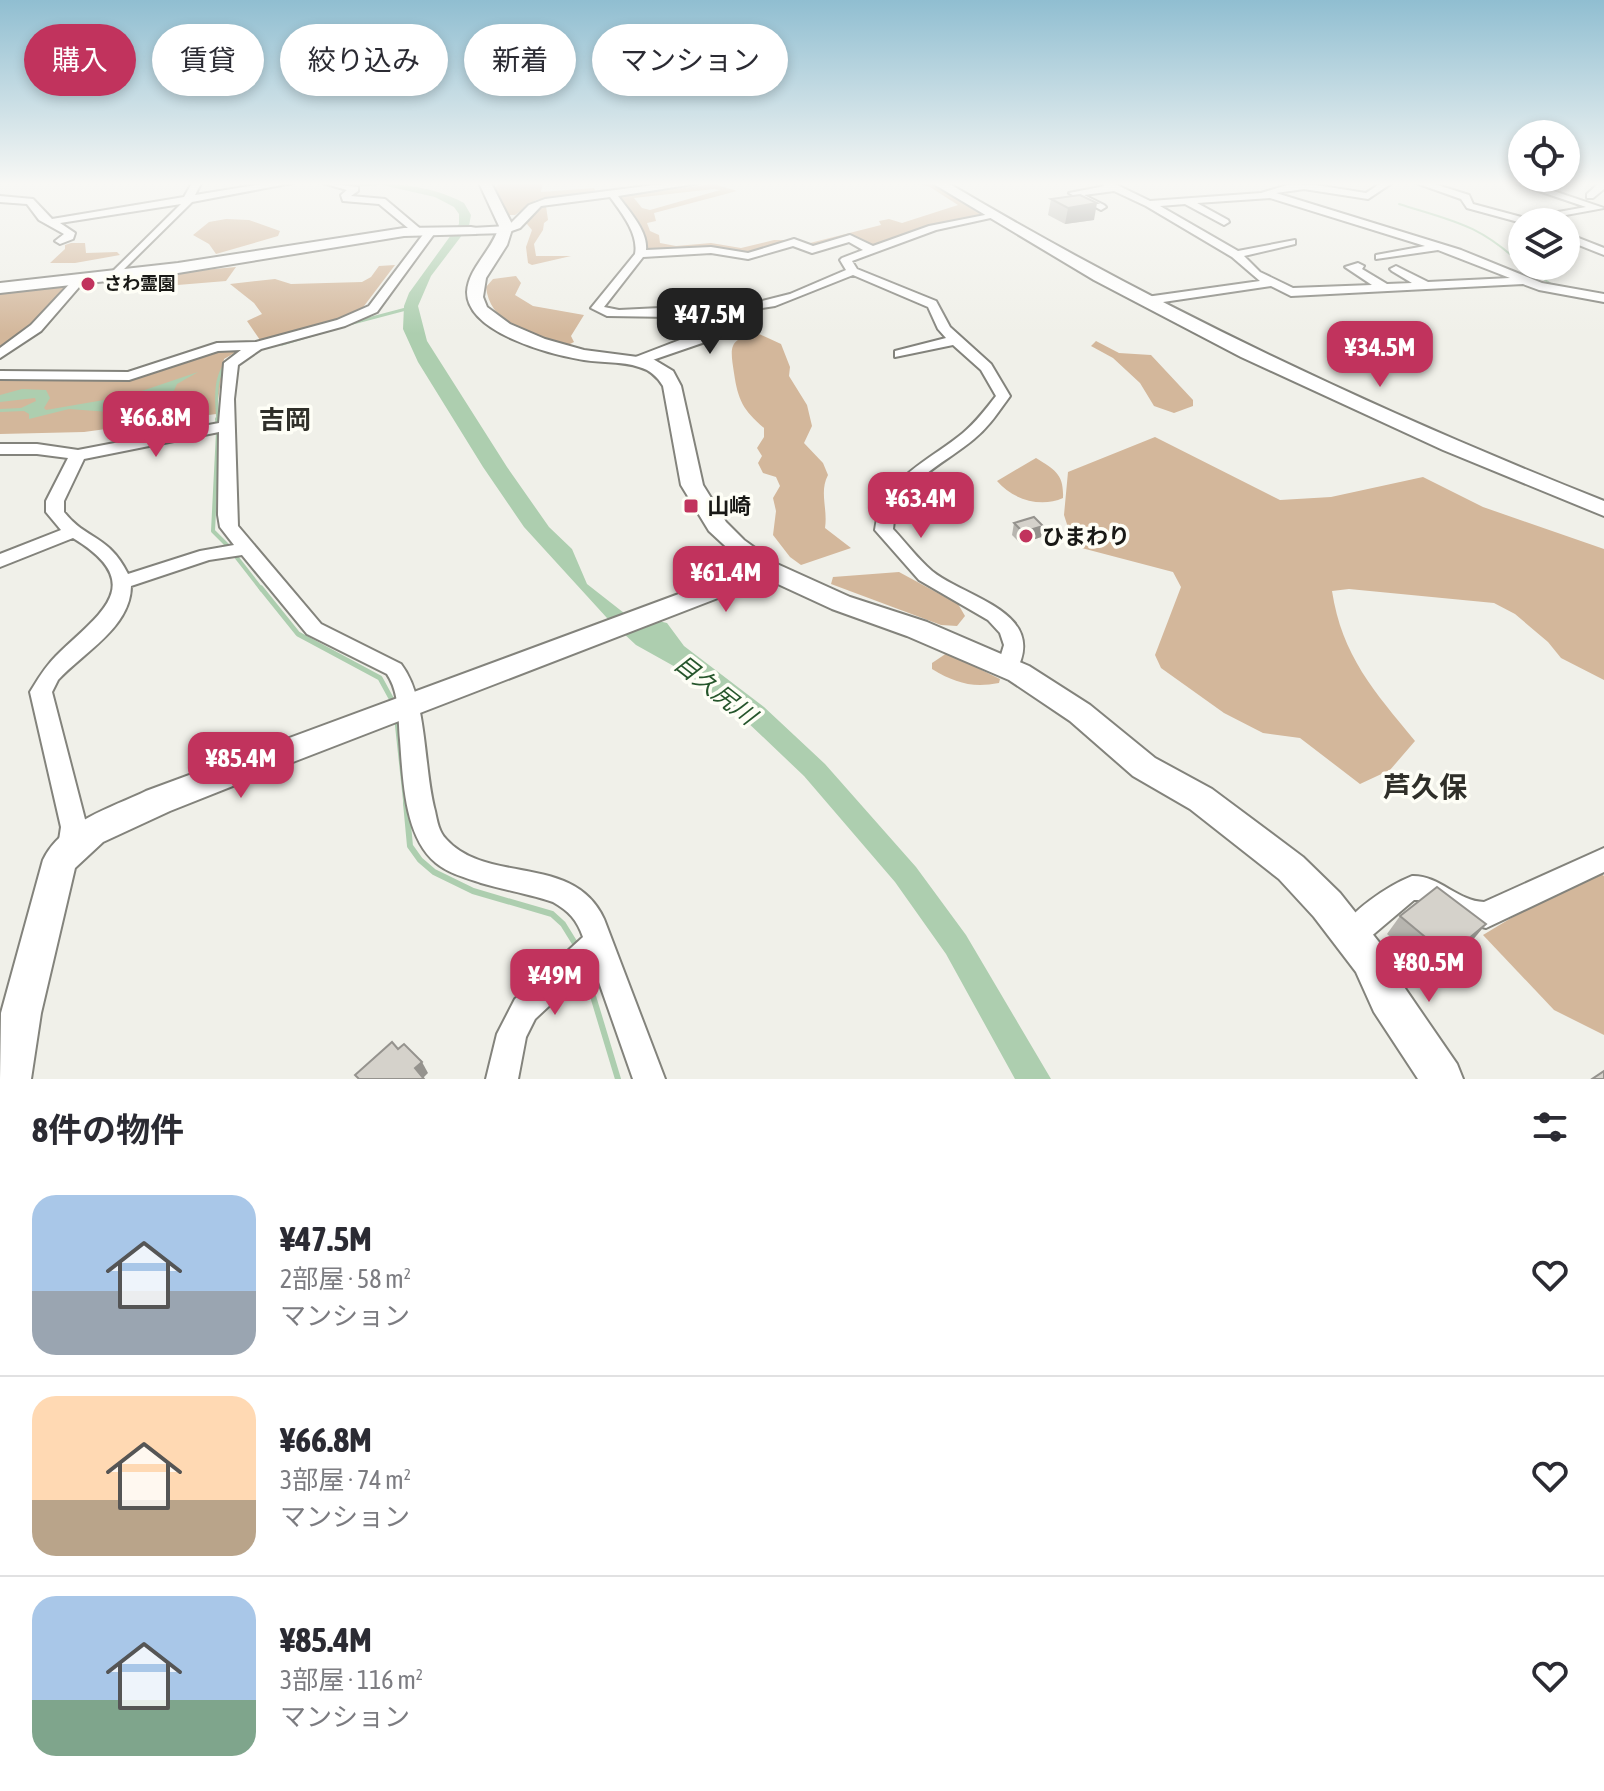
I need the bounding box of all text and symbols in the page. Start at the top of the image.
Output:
chip: 購入 [24,24,136,96]
chip: 賃貸 [152,24,264,96]
chip: 絞り込み [280,24,448,96]
chip: 新着 [464,24,576,96]
chip: マンション [592,24,788,96]
map controls [1508,120,1580,280]
button: locate [1508,120,1580,192]
button: layers [1508,208,1580,280]
place label: さわ霊園 [104,273,176,294]
marker: さわ霊園 [79,275,97,293]
pin: ¥47.5M [645,288,775,356]
text: ¥47.5M [675,299,745,329]
pin: ¥34.5M [1315,321,1445,389]
text: ¥34.5M [1345,332,1415,362]
pin: ¥66.8M [91,391,221,459]
text: ¥66.8M [121,402,191,432]
district label: 吉岡 [259,405,311,435]
pin: ¥63.4M [856,472,986,540]
text: ¥63.4M [886,483,956,513]
place label: 山崎 [707,493,751,519]
marker: 山崎 [682,497,700,515]
place label: ひまわり [1042,523,1130,549]
marker: ひまわり [1017,527,1035,545]
pin: ¥61.4M [661,546,791,614]
text: ¥61.4M [691,557,761,587]
water label: 目久尻川 [669,649,764,732]
pin: ¥85.4M [176,732,306,800]
text: ¥85.4M [206,743,276,773]
district label: 芦久保 [1383,771,1468,803]
pin: ¥80.5M [1364,936,1494,1004]
text: ¥80.5M [1394,947,1464,977]
pin: ¥49M [508,949,602,1017]
text: ¥49M [528,960,582,990]
icon: filters [1528,1105,1572,1149]
text: 8件の物件 [32,1110,184,1149]
text: ¥47.5M [280,1219,372,1258]
icon: home [96,1227,192,1323]
icon: heart [1528,1253,1572,1297]
text: 2部屋 · 58 m² [280,1264,411,1294]
text: マンション [280,1301,410,1331]
text: ¥66.8M [280,1420,372,1459]
icon: home [96,1428,192,1524]
icon: heart [1528,1454,1572,1498]
text: 3部屋 · 74 m² [280,1465,411,1495]
text: マンション [280,1502,410,1532]
text: ¥85.4M [280,1620,372,1659]
icon: home [96,1628,192,1724]
icon: heart [1528,1654,1572,1698]
text: 3部屋 · 116 m² [280,1665,423,1695]
text: マンション [280,1702,410,1732]

